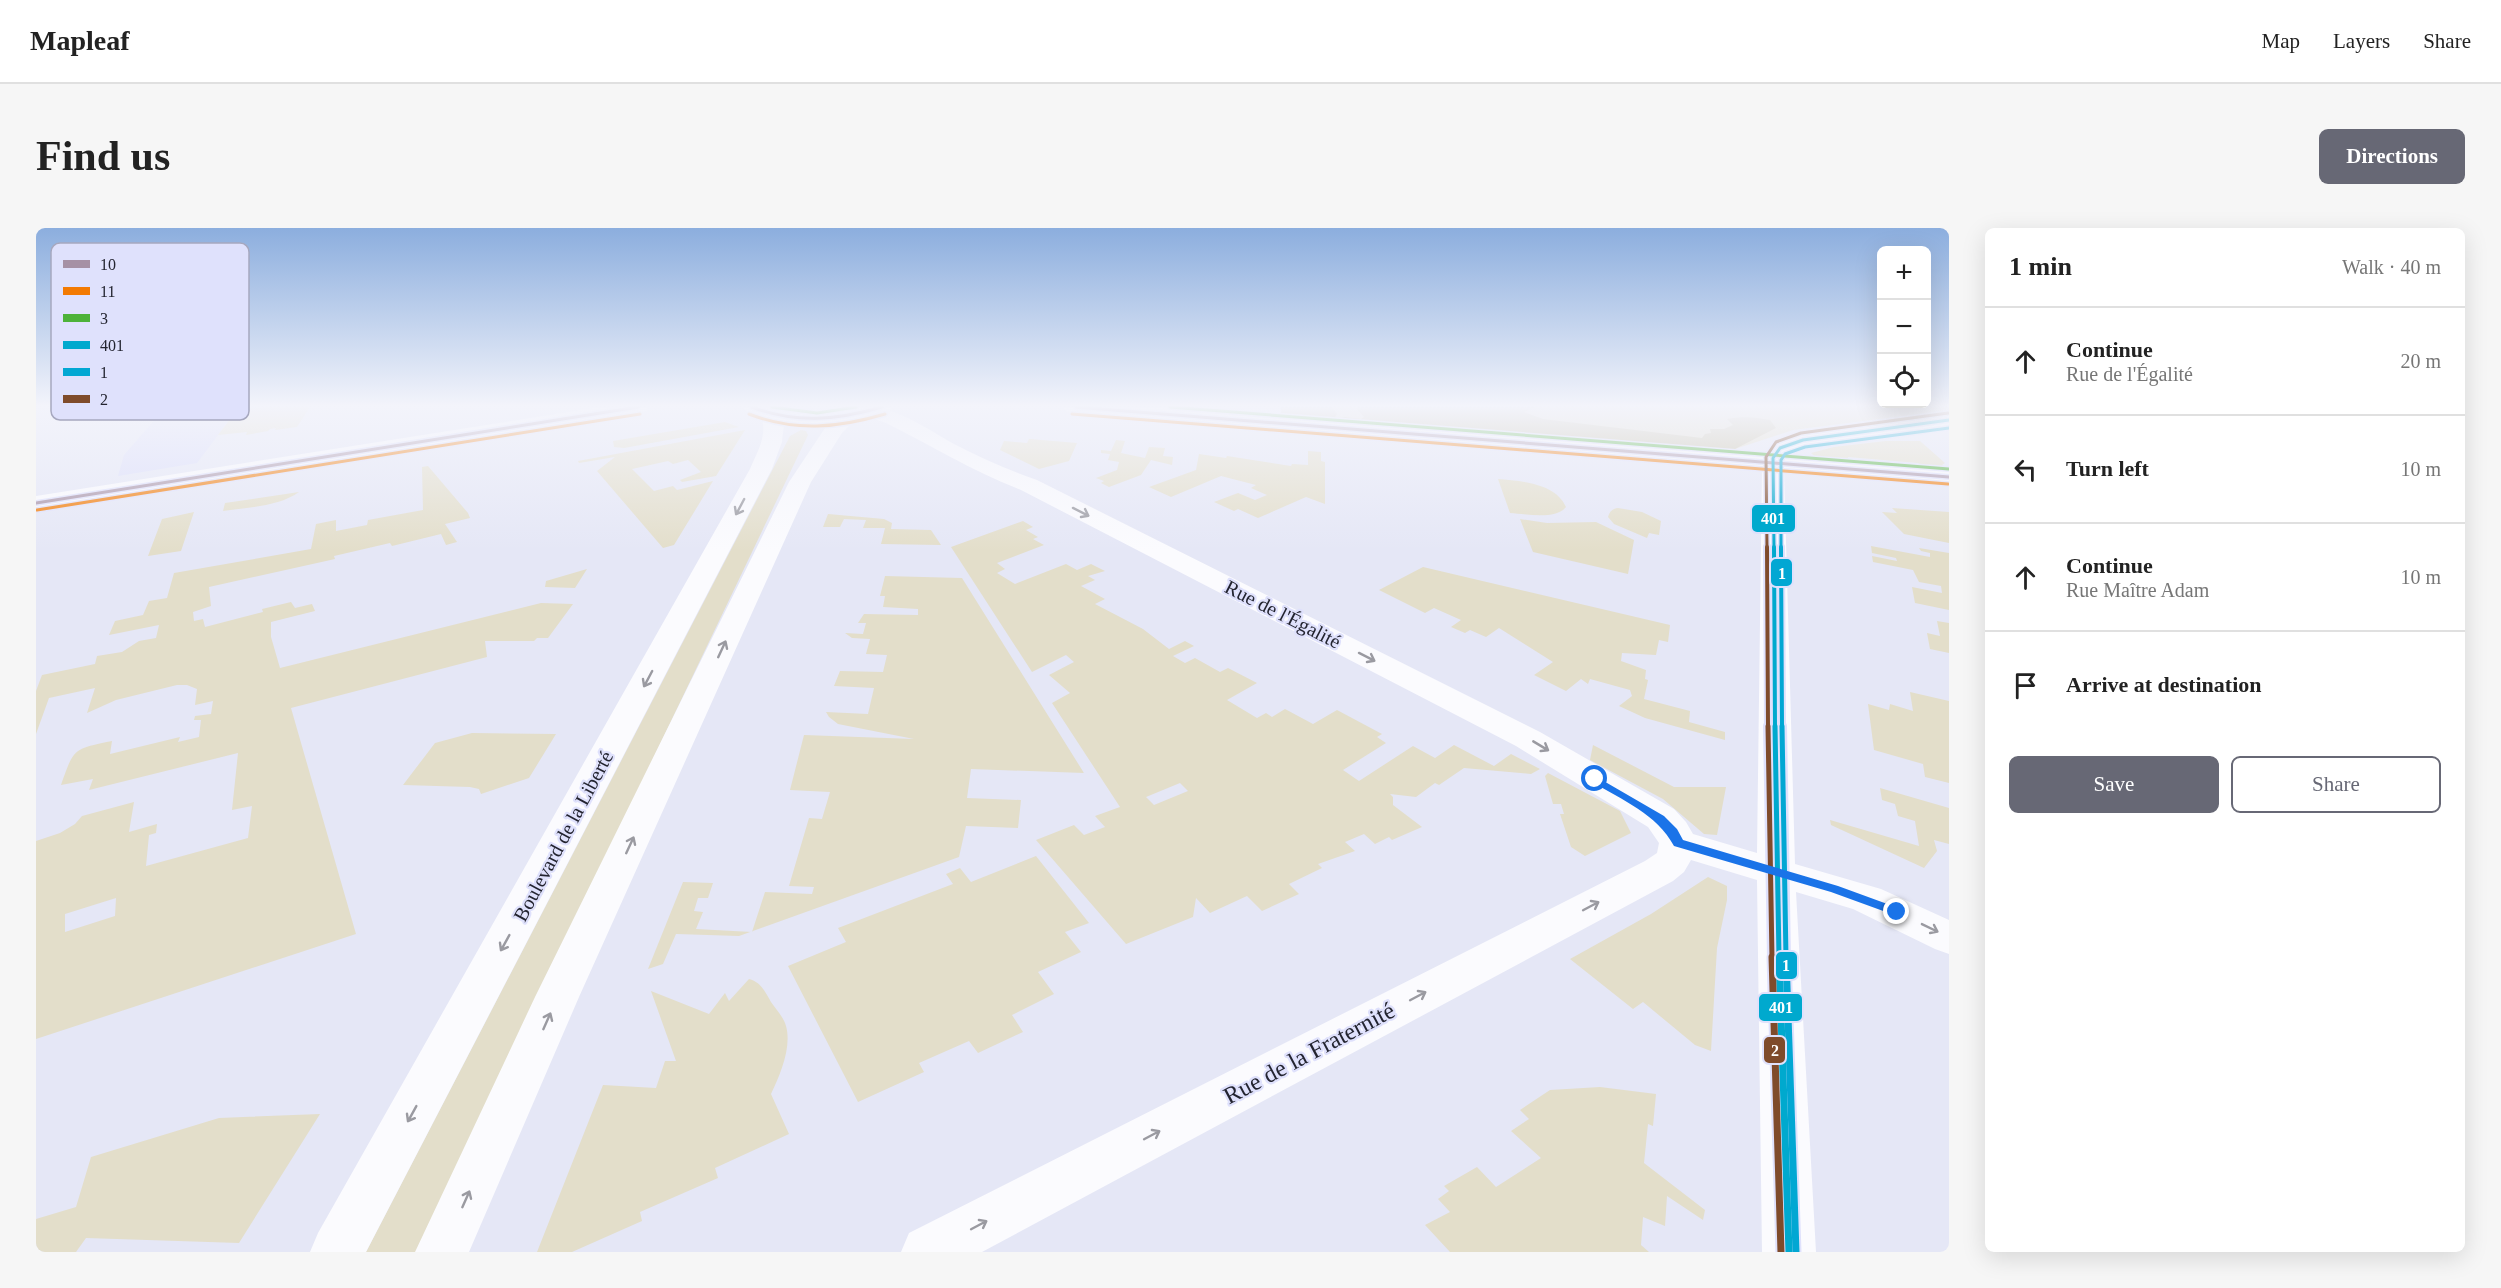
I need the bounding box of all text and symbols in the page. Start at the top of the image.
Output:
text: Mapleaf [30,25,130,56]
text: Map [2262,29,2300,53]
text: Layers [2333,29,2390,53]
text: Share [2423,29,2471,53]
button: Directions [2319,129,2465,184]
text: Find us [36,133,170,179]
legend [51,243,249,420]
map controls [1877,246,1931,408]
button: + [1877,246,1931,300]
text: 1 min [2009,252,2072,281]
text: 10 [100,256,116,273]
text: Walk · 40 m [2342,256,2441,278]
text: 11 [100,283,115,300]
button: − [1877,300,1931,354]
text: 3 [100,310,108,327]
text: 401 [100,337,124,354]
text: Continue [2066,337,2153,362]
icon: ahead [2009,345,2042,378]
text: 20 m [2400,350,2441,372]
button: locate [1877,354,1931,408]
text: Rue de l'Égalité [2066,363,2193,385]
text: 1 [100,364,108,381]
text: 2 [100,391,108,408]
icon: left [2009,453,2042,486]
text: Turn left [2066,456,2149,481]
text: 10 m [2400,458,2441,480]
one-way arrow [734,498,745,516]
line badge: 401 [1751,504,1796,533]
one-way arrow [1072,507,1090,518]
text: 401 [1761,510,1785,527]
text: Continue [2066,553,2153,578]
line badge: 1 [1770,558,1793,587]
icon: ahead [2009,561,2042,594]
text: 1 [1778,565,1786,582]
text: 10 m [2400,566,2441,588]
street label: Rue de l'Égalité [1221,575,1345,654]
text: Rue Maître Adam [2066,579,2209,601]
one-way arrow [717,641,728,659]
one-way arrow [1358,652,1376,663]
icon: arrive [2009,669,2042,702]
one-way arrow [642,670,654,687]
text: Arrive at destination [2066,672,2262,697]
one-way arrow [1532,741,1549,753]
street label: Boulevard de la Liberté [509,747,617,925]
button: Save [2009,756,2219,813]
button: Share [2231,756,2441,813]
route start [1581,765,1607,791]
one-way arrow [625,837,637,855]
route end [1883,898,1909,924]
one-way arrow [1582,900,1600,911]
one-way arrow [1920,923,1938,934]
one-way arrow [499,934,511,951]
line badge: 1 [1775,951,1798,980]
text: 1 [1782,957,1790,974]
one-way arrow [1409,990,1427,1001]
line badge: 401 [1758,993,1803,1022]
street label: Rue de la Fraternité [1219,997,1399,1109]
text: 401 [1769,999,1793,1016]
one-way arrow [541,1013,553,1031]
line badge: 2 [1763,1036,1786,1064]
text: 2 [1771,1042,1779,1059]
one-way arrow [406,1105,418,1122]
one-way arrow [1143,1129,1161,1140]
one-way arrow [461,1190,472,1208]
one-way arrow [970,1219,988,1230]

